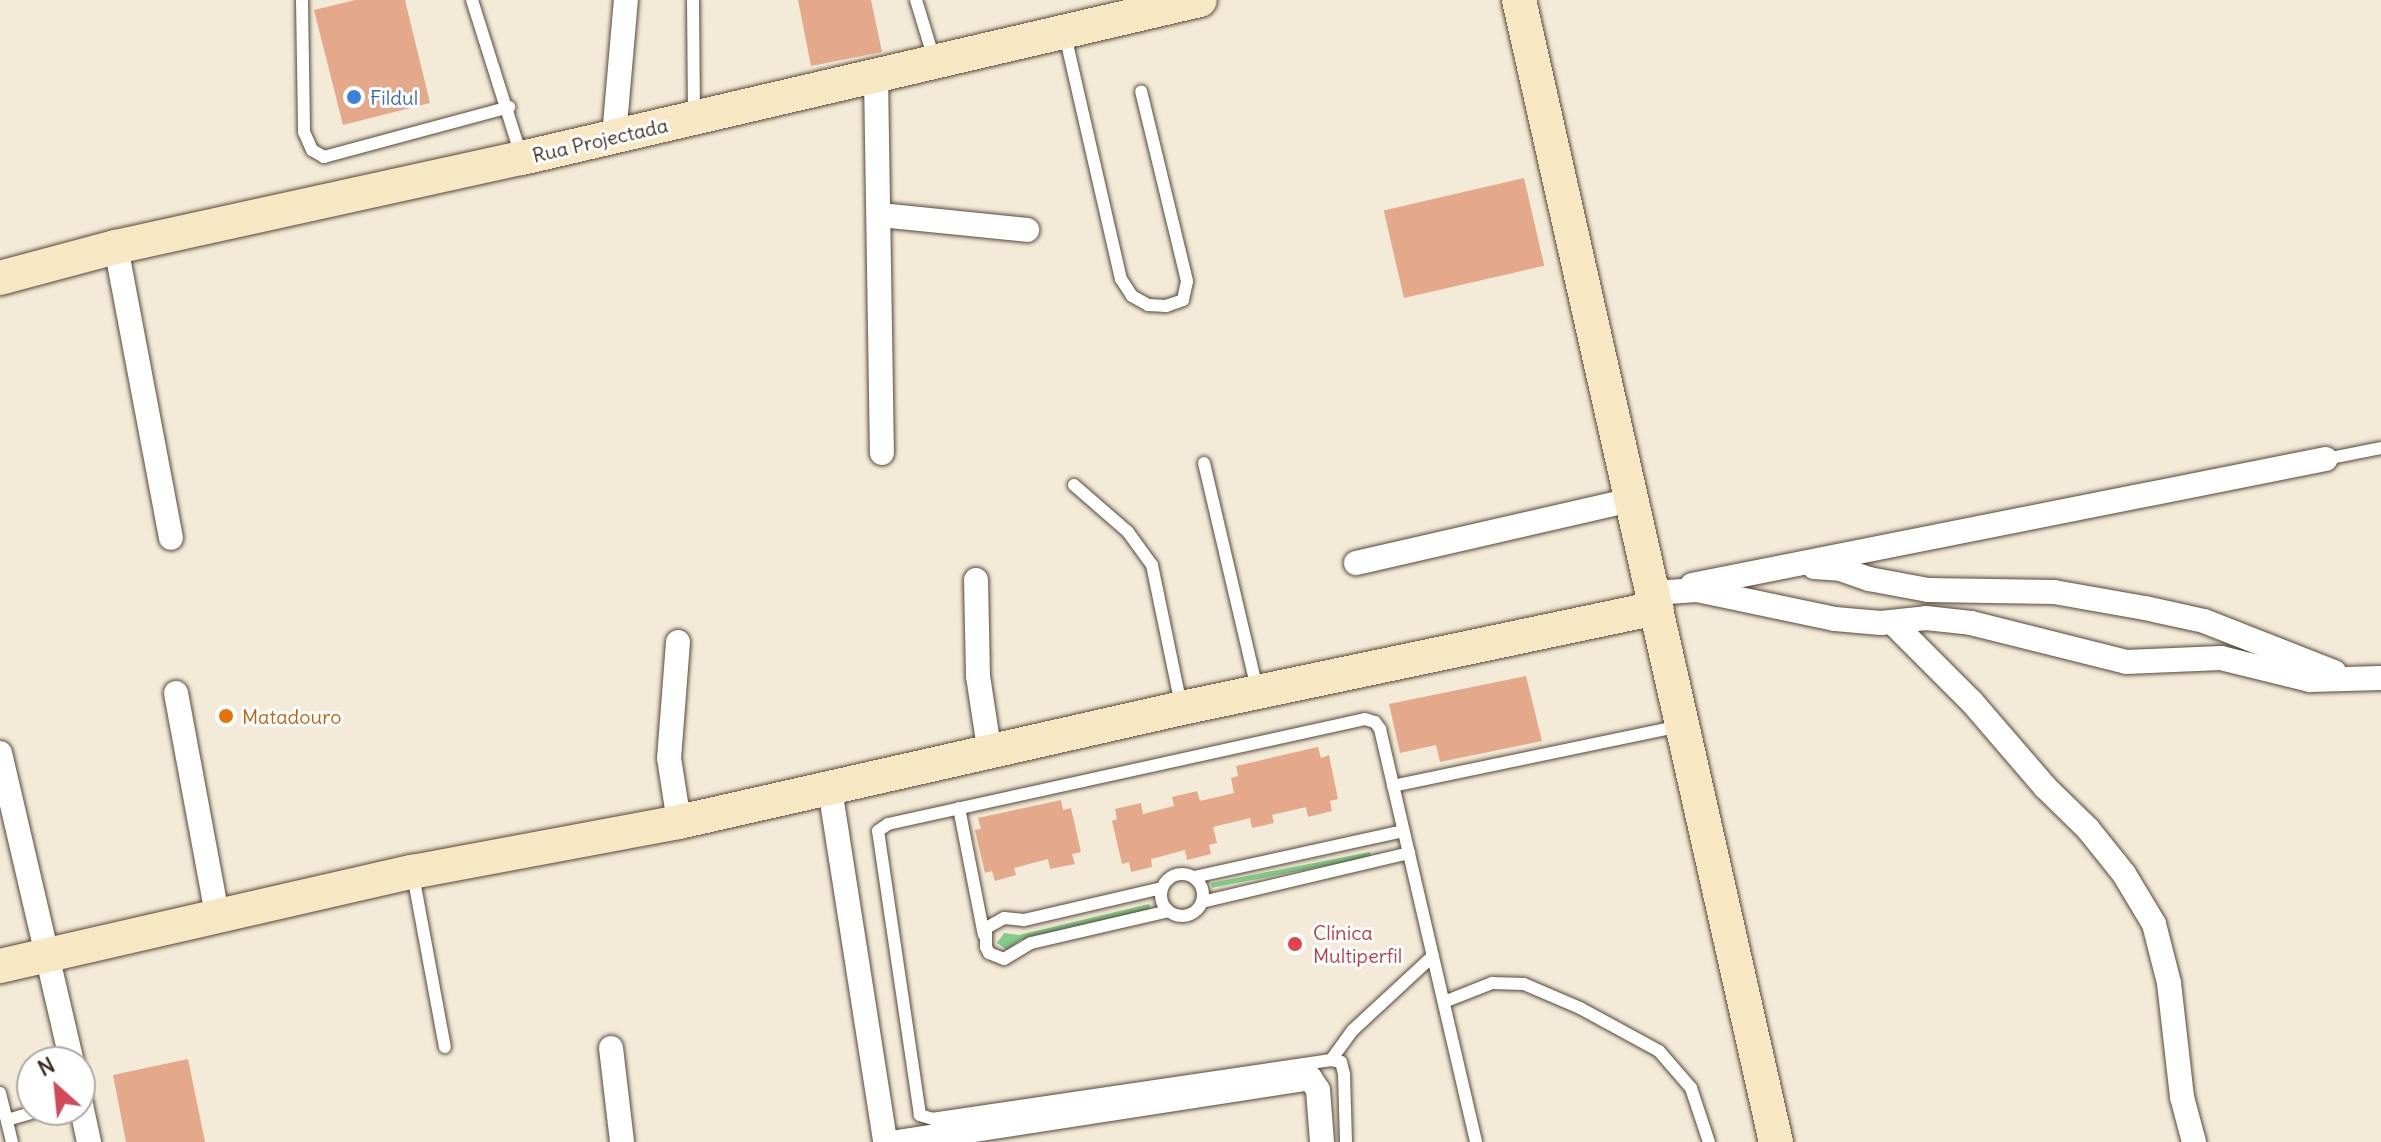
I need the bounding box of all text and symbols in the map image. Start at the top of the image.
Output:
place label: Fildul [370,85,418,109]
marker: Fildul [345,88,363,106]
street label: Rua Projectada [530,113,670,167]
place label: Matadouro [242,704,341,728]
marker: Matadouro [217,707,235,725]
place label: Clínica Multiperfil [1313,920,1402,967]
marker: Clínica Multiperfil [1284,933,1306,955]
north arrow [16,1046,96,1126]
text: N [33,1050,59,1082]

